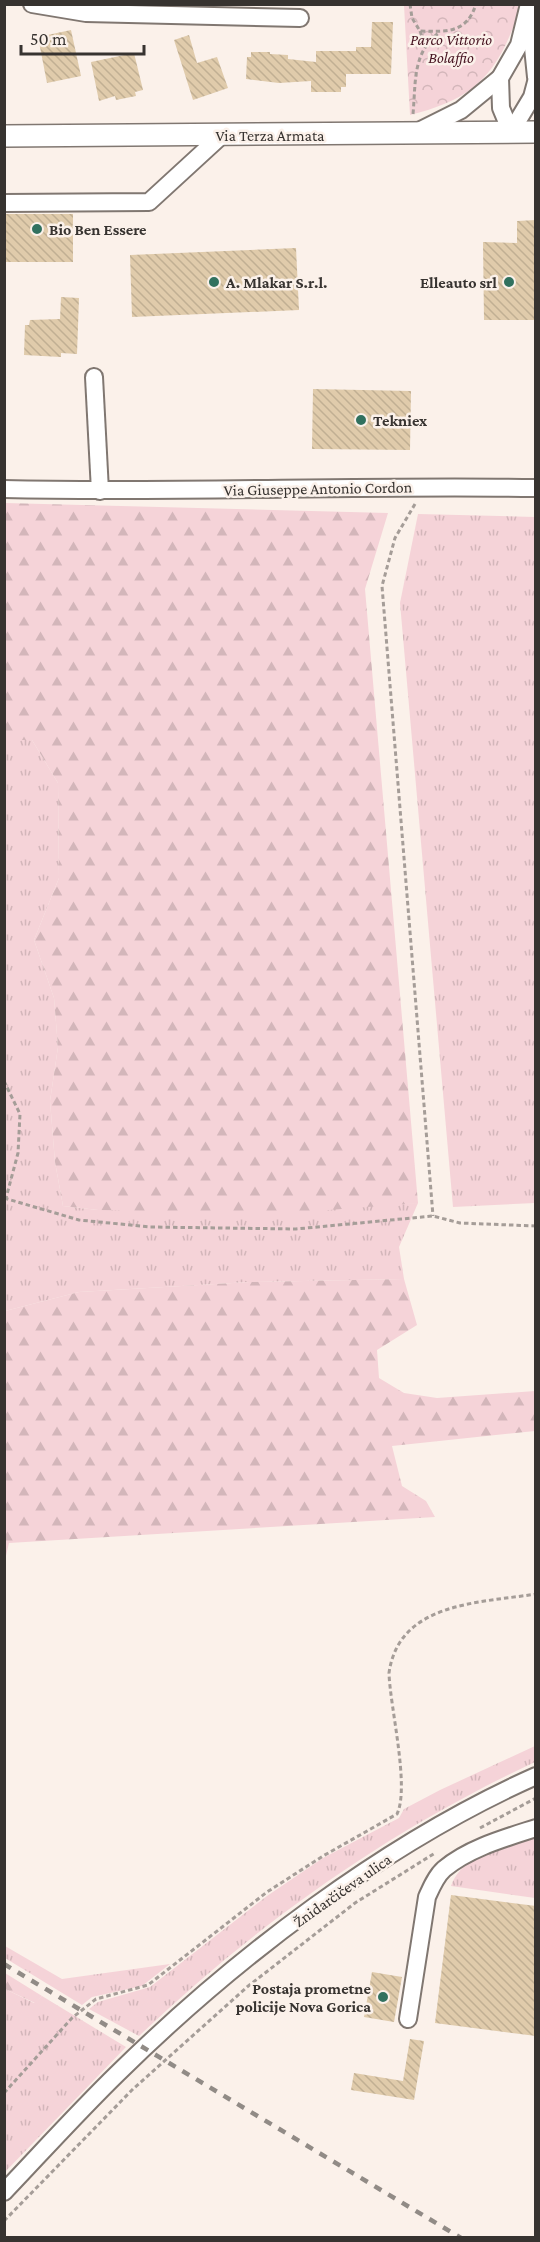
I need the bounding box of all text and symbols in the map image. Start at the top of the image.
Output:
scale bar [21,18,144,56]
text: 50 m [30,29,67,49]
park label: Parco Vittorio Bolaffio [410,31,492,67]
street label: Via Terza Armata [215,127,325,144]
place label: Bio Ben Essere [49,221,147,238]
marker: Bio Ben Essere [30,222,44,236]
place label: A. Mlakar S.r.l. [225,274,328,291]
place label: Elleauto srl [420,274,497,291]
marker: A. Mlakar S.r.l. [207,275,221,289]
marker: Elleauto srl [502,275,516,289]
place label: Tekniex [373,412,428,429]
marker: Tekniex [354,413,368,427]
street label: Via Giuseppe Antonio Cordon [224,478,413,500]
street label: Žnidarčičeva ulica [290,1850,395,1930]
place label: Postaja prometne policije Nova Gorica [236,1980,372,2016]
marker: Postaja prometne policije Nova Gorica [376,1990,390,2004]

